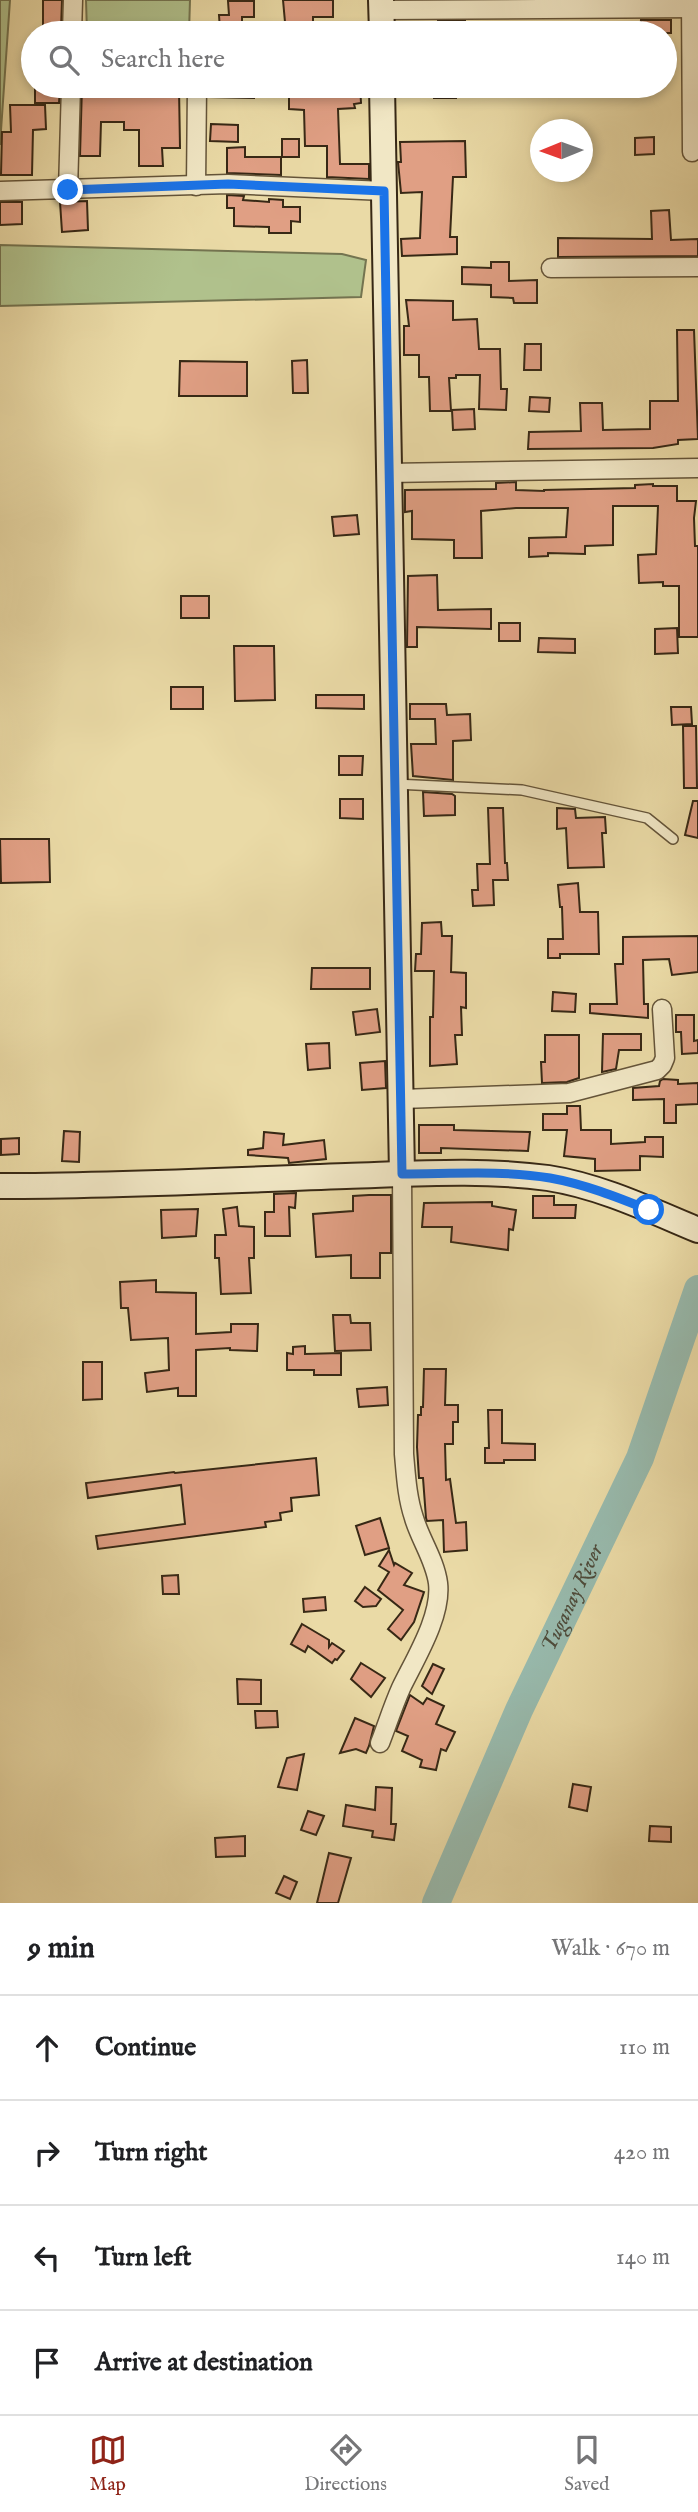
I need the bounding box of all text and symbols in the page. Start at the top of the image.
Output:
search box [21,21,677,98]
icon: search [45,41,83,79]
text: Search here [101,43,225,76]
north arrow [530,119,593,182]
route end [52,174,83,205]
route start [633,1194,664,1225]
water label: Tuganay River [535,1539,610,1657]
text: 9 min [28,1930,95,1968]
text: Walk · 670 m [551,1934,670,1963]
icon: ahead [28,2029,66,2067]
text: Continue [95,2031,196,2064]
text: 110 m [619,2033,670,2062]
icon: right [28,2134,66,2172]
text: Turn right [95,2136,208,2169]
text: 420 m [614,2138,670,2167]
icon: left [28,2239,66,2277]
text: Turn left [95,2241,192,2274]
text: 140 m [616,2243,670,2272]
icon: arrive [28,2344,66,2382]
text: Arrive at destination [95,2346,313,2379]
tab: Map [89,2431,127,2497]
tab: Directions [304,2431,387,2497]
tab: Saved [564,2431,609,2497]

